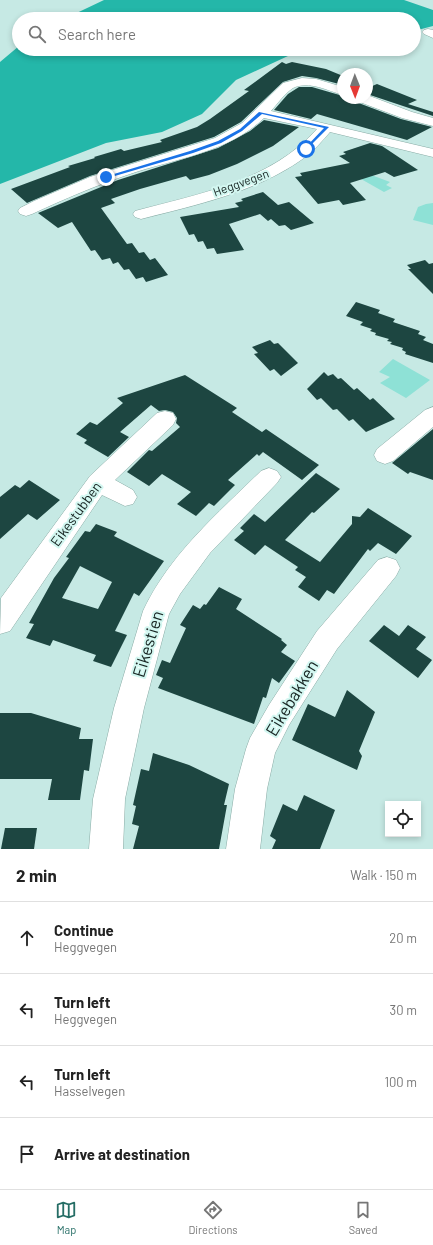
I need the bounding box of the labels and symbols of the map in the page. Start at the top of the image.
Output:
north arrow [337,68,373,104]
route start [297,140,315,158]
street label: Heggvegen [211,166,270,199]
route end [97,168,115,186]
street label: Eikestubben [46,478,105,549]
street label: Eikestien [127,608,167,679]
street label: Eikebakken [261,656,322,739]

